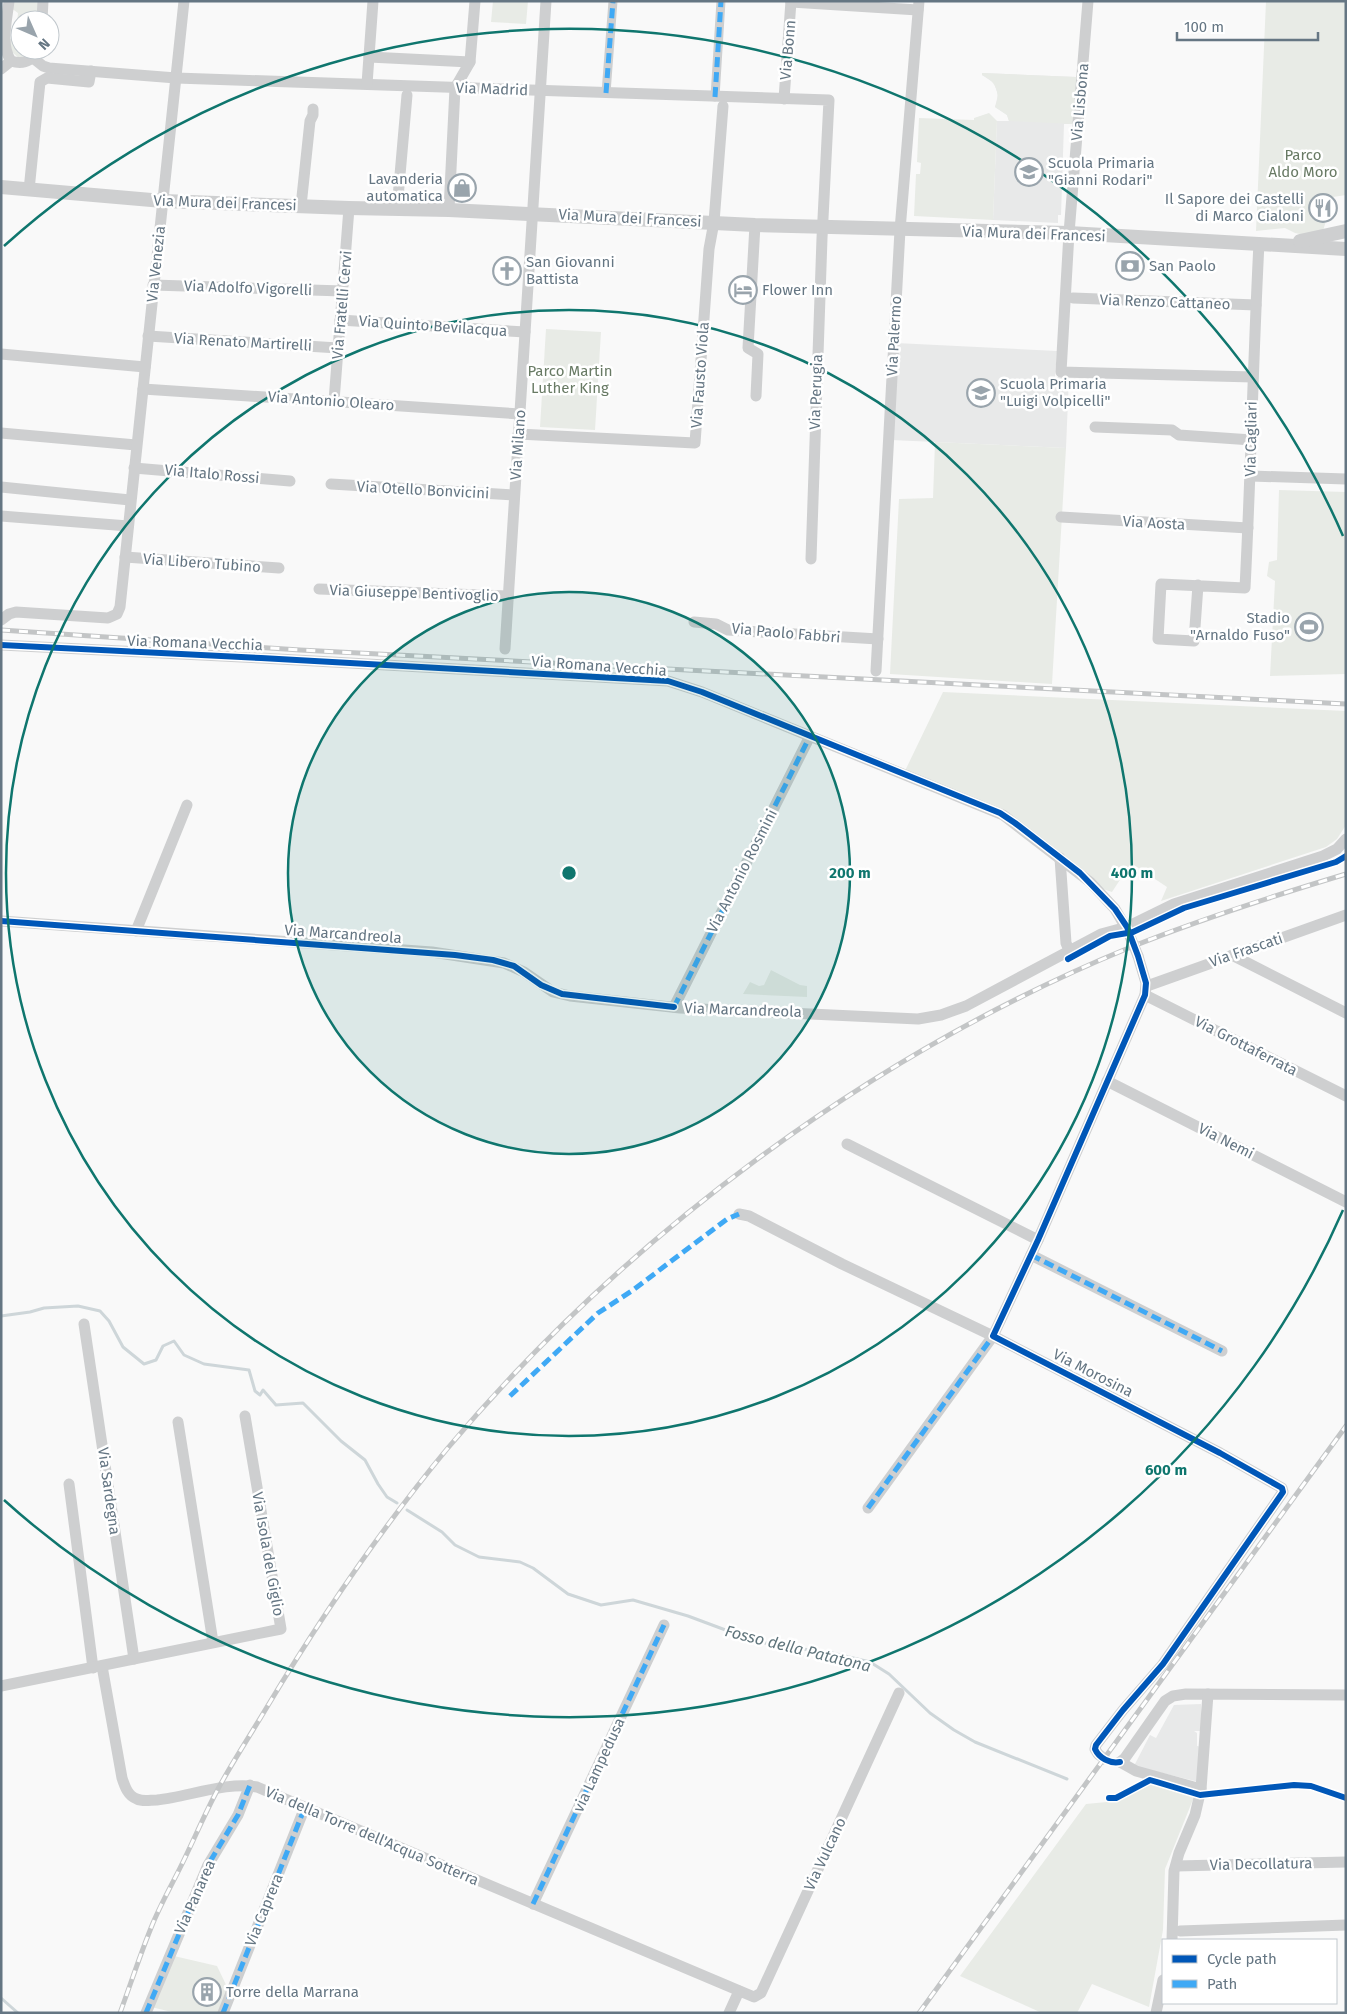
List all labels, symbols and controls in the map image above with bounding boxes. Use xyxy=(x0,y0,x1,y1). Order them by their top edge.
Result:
north arrow xyxy=(10,10,60,60)
scale bar xyxy=(1177,10,1318,42)
text: 100 m xyxy=(1184,18,1224,36)
street label: Via Bonn xyxy=(776,19,800,81)
text: N xyxy=(35,35,53,53)
street label: Via Lisbona xyxy=(1068,62,1092,142)
street label: Via Madrid xyxy=(455,79,529,99)
park label: Parco Aldo Moro xyxy=(1268,146,1338,181)
place label: Scuola Primaria "Gianni Rodari" xyxy=(1048,154,1155,189)
school or university icon: Scuola Primaria "Gianni Rodari" xyxy=(1014,157,1044,187)
place label: Lavanderia automatica xyxy=(366,170,443,205)
shop icon: Lavanderia automatica xyxy=(447,173,477,203)
place label: Il Sapore dei Castelli di Marco Cialoni xyxy=(1165,190,1304,225)
street label: Via Mura dei Francesi xyxy=(153,192,297,214)
restaurant icon: Il Sapore dei Castelli di Marco Cialoni xyxy=(1308,193,1338,223)
street label: Via Mura dei Francesi xyxy=(558,205,702,231)
street label: Via Mura dei Francesi xyxy=(962,223,1106,245)
street label: Via Venezia xyxy=(143,225,169,303)
street label: Via Fratelli Cervi xyxy=(328,250,356,360)
bank icon: San Paolo xyxy=(1115,251,1145,281)
place label: San Giovanni Battista xyxy=(526,253,615,288)
church icon: San Giovanni Battista xyxy=(492,256,522,286)
place label: San Paolo xyxy=(1149,257,1216,275)
hotel icon: Flower Inn xyxy=(728,275,758,305)
street label: Via Adolfo Vigorelli xyxy=(183,277,313,299)
place label: Flower Inn xyxy=(762,281,833,299)
street label: Via Renzo Cattaneo xyxy=(1099,291,1231,313)
street label: Via Palermo xyxy=(883,295,905,377)
street label: Via Quinto Bevilacqua xyxy=(358,312,508,340)
street label: Via Fausto Viola xyxy=(687,321,713,429)
street label: Via Renato Martirelli xyxy=(173,329,313,355)
street label: Via Perugia xyxy=(806,354,826,430)
park label: Parco Martin Luther King xyxy=(527,362,613,397)
place label: Scuola Primaria "Luigi Volpicelli" xyxy=(1000,375,1111,410)
school or university icon: Scuola Primaria "Luigi Volpicelli" xyxy=(966,378,996,408)
street label: Via Antonio Olearo xyxy=(267,388,395,414)
street label: Via Cagliari xyxy=(1241,401,1261,477)
street label: Via Milano xyxy=(507,409,529,481)
street label: Via Italo Rossi xyxy=(164,461,260,487)
street label: Via Otello Bonvicini xyxy=(356,478,490,502)
street label: Via Aosta xyxy=(1122,512,1186,534)
street label: Via Libero Tubino xyxy=(142,550,262,576)
street label: Via Giuseppe Bentivoglio xyxy=(329,581,499,605)
place label: Stadio "Arnaldo Fuso" xyxy=(1190,609,1290,644)
sports icon: Stadio "Arnaldo Fuso" xyxy=(1294,612,1324,642)
street label: Via Paolo Fabbri xyxy=(731,619,841,647)
street label: Via Romana Vecchia xyxy=(127,632,263,654)
street label: Via Romana Vecchia xyxy=(531,652,667,680)
street label: Via Antonio Rosmini xyxy=(703,806,781,936)
centre of rings xyxy=(560,864,578,882)
text: 200 m xyxy=(829,864,871,882)
text: 400 m xyxy=(1111,864,1153,882)
street label: Via Marcandreola xyxy=(284,921,402,947)
street label: Via Frascati xyxy=(1207,929,1285,971)
street label: Via Marcandreola xyxy=(684,999,802,1021)
street label: Via Grottaferrata xyxy=(1192,1012,1300,1080)
street label: Via Nemi xyxy=(1195,1119,1257,1163)
street label: Via Morosina xyxy=(1050,1345,1136,1401)
street label: Via Sardegna xyxy=(94,1446,124,1536)
text: 600 m xyxy=(1145,1461,1187,1479)
street label: Via Isola del Giglio xyxy=(248,1491,288,1617)
water label: Fosso della Patatona xyxy=(723,1621,873,1676)
street label: via Lampedusa xyxy=(569,1715,629,1815)
street label: Via della Torre dell'Acqua Sotterra xyxy=(262,1783,482,1889)
street label: Via Vulcano xyxy=(800,1815,850,1893)
street label: Via Decollatura xyxy=(1210,1854,1312,1874)
street label: Via Panarea xyxy=(171,1857,219,1937)
street label: Via Caprera xyxy=(241,1871,287,1949)
legend xyxy=(1162,1939,1337,2004)
text: Cycle path xyxy=(1207,1950,1277,1968)
text: Path xyxy=(1207,1975,1237,1993)
building icon: Torre della Marrana xyxy=(192,1977,222,2007)
place label: Torre della Marrana xyxy=(226,1983,359,2001)

